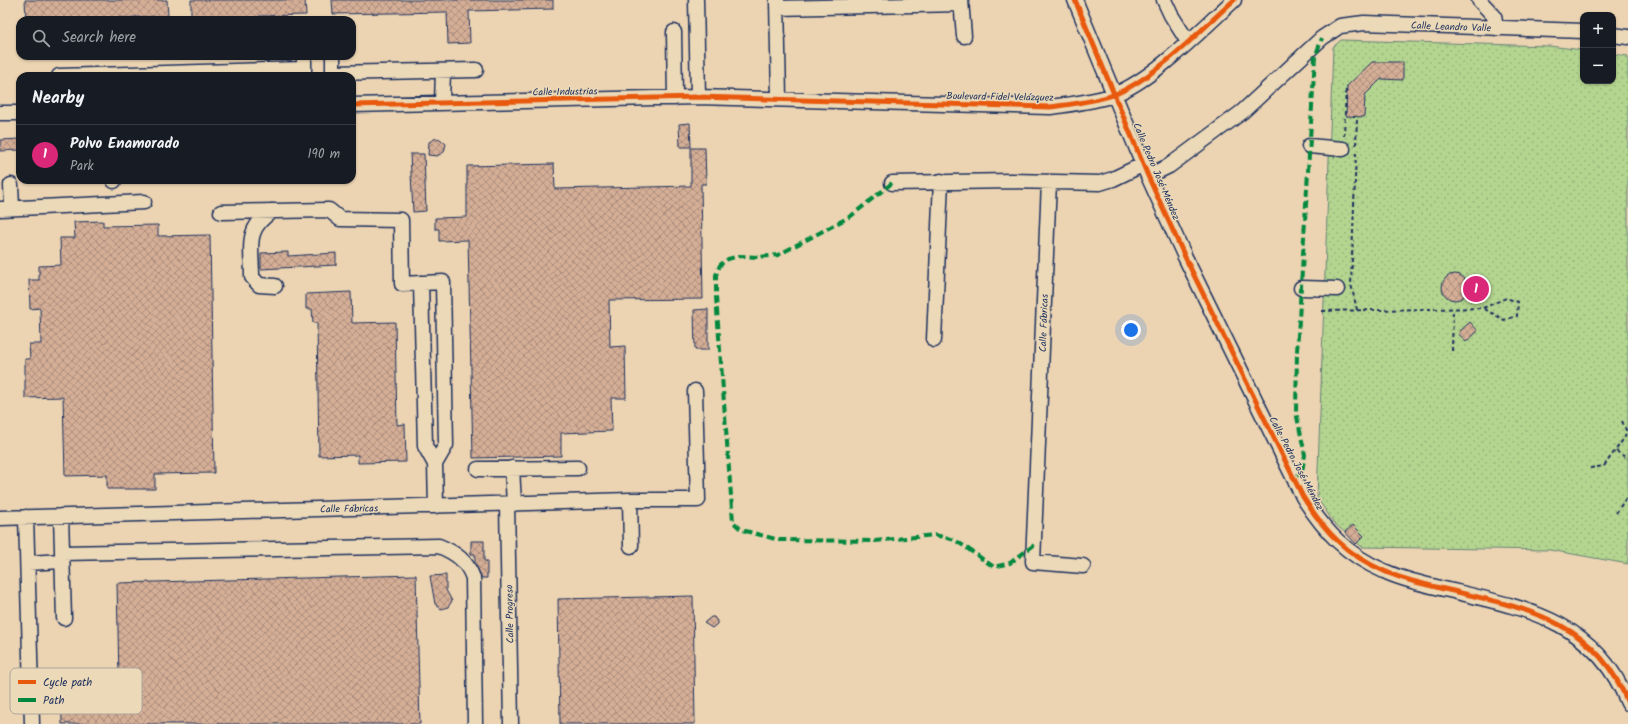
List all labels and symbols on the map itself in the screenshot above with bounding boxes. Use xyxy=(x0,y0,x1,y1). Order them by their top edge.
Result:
street label: Calle Leandro Valle xyxy=(1411,18,1492,36)
street label: Calle Industrias xyxy=(532,83,598,101)
street label: Boulevard Fidel Velázquez xyxy=(946,88,1054,106)
street label: Calle Pedro José Méndez xyxy=(1128,120,1184,223)
pin: 1 xyxy=(1463,274,1489,304)
street label: Calle Fábricas xyxy=(1035,293,1053,352)
your location xyxy=(1121,320,1141,340)
street label: Calle Pedro José Méndez xyxy=(1265,414,1328,514)
street label: Calle Fábricas xyxy=(320,500,379,518)
street label: Calle Progreso xyxy=(501,584,519,643)
legend xyxy=(10,668,142,714)
text: Cycle path xyxy=(43,674,92,692)
text: Path xyxy=(43,692,64,710)

